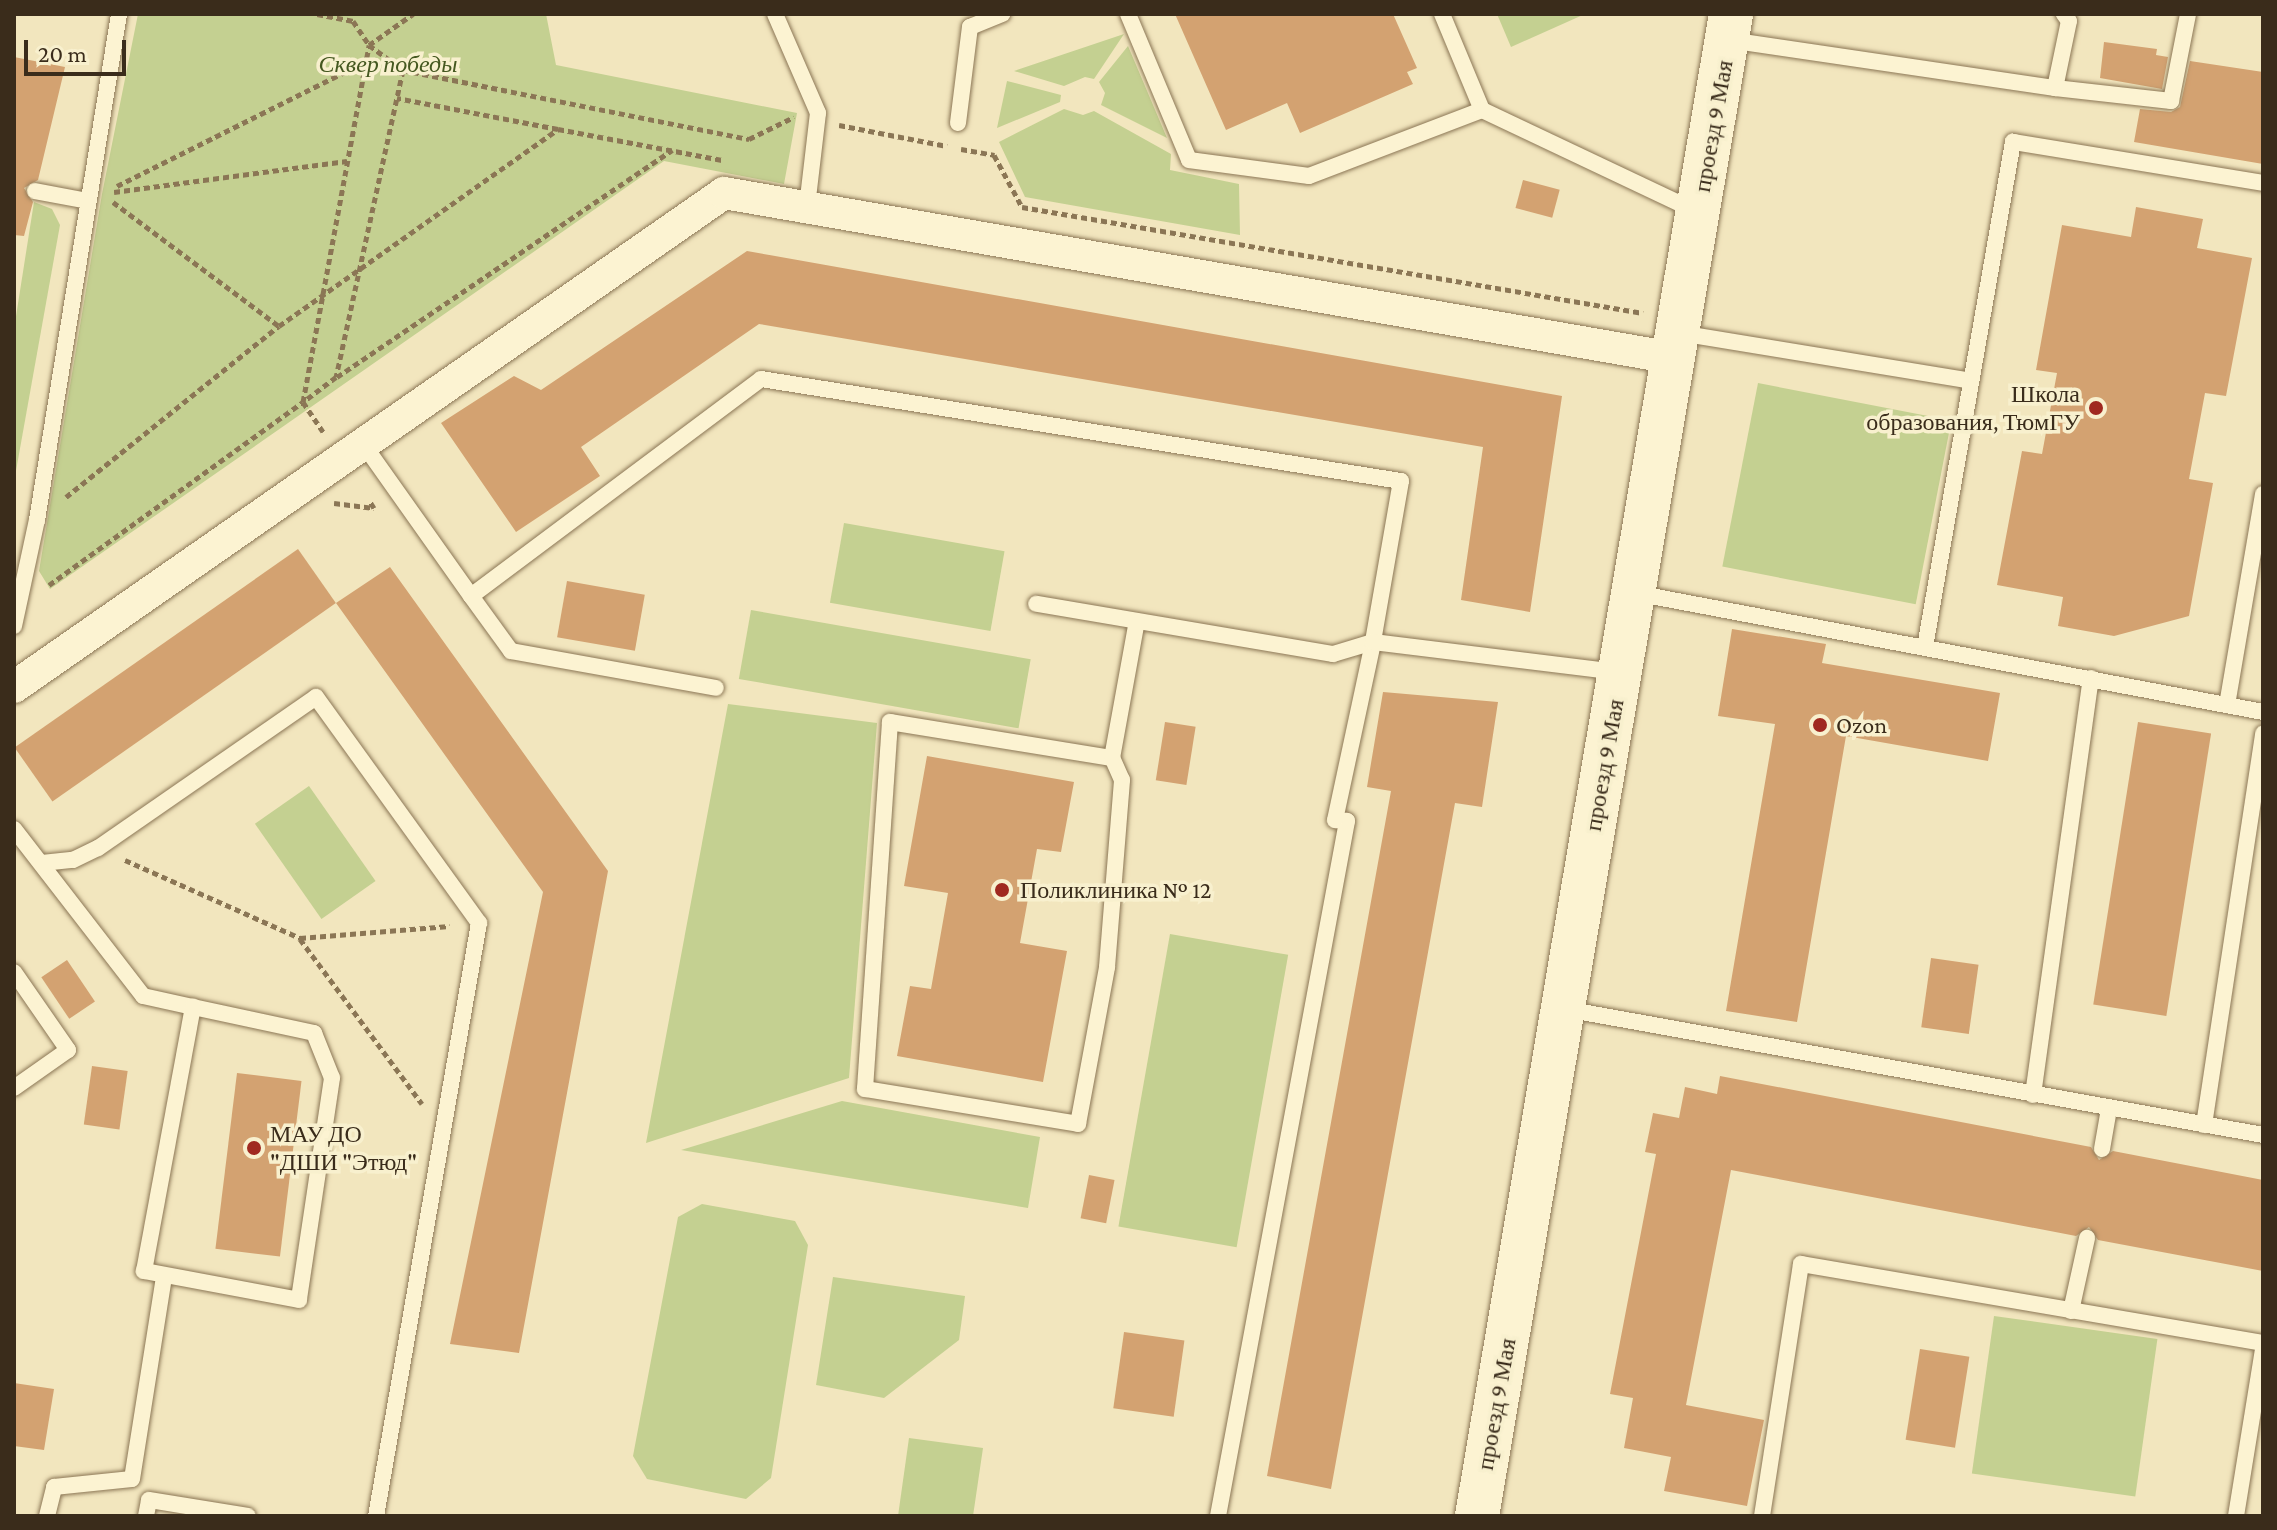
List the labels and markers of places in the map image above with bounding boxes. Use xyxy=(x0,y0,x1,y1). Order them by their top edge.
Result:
place label: Школа образования, ТюмГУ xyxy=(1866,380,2080,436)
marker: Школа образования, ТюмГУ xyxy=(2087,399,2105,417)
place label: Ozon xyxy=(1836,711,1887,739)
marker: Ozon xyxy=(1811,716,1829,734)
place label: Поликлиника № 12 xyxy=(1020,876,1212,904)
marker: Поликлиника № 12 xyxy=(991,879,1013,901)
place label: МАУ ДО "ДШИ "Этюд" xyxy=(270,1120,417,1176)
marker: МАУ ДО "ДШИ "Этюд" xyxy=(245,1139,263,1157)

